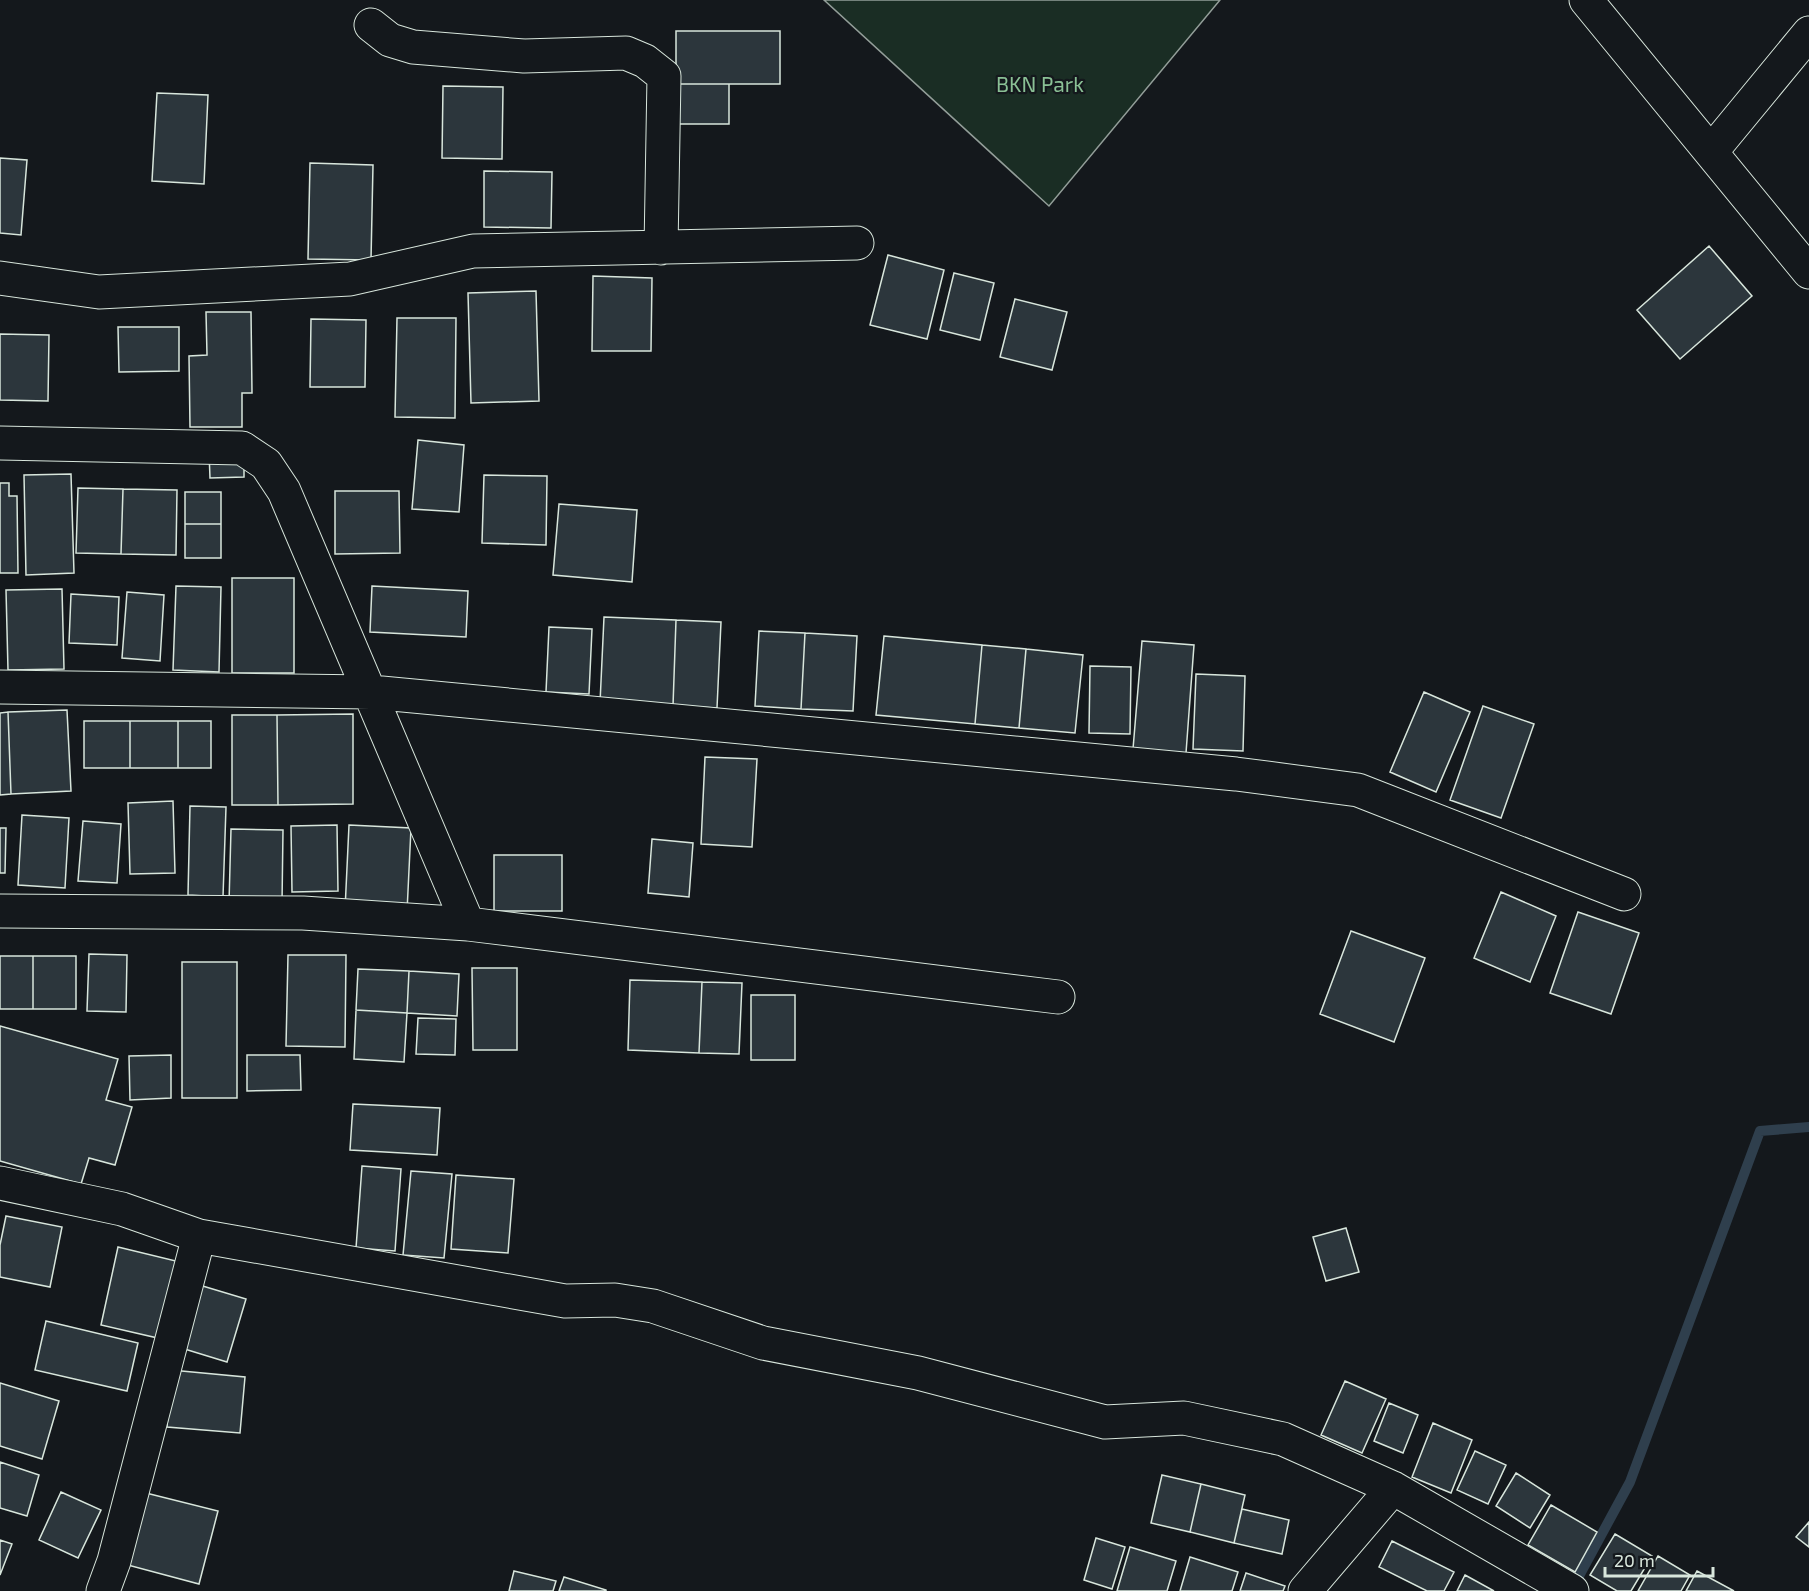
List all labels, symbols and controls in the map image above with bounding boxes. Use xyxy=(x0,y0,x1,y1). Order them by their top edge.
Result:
park label: BKN Park xyxy=(996,71,1084,96)
scale bar xyxy=(1605,1540,1713,1578)
text: 20 m xyxy=(1614,1549,1655,1571)

